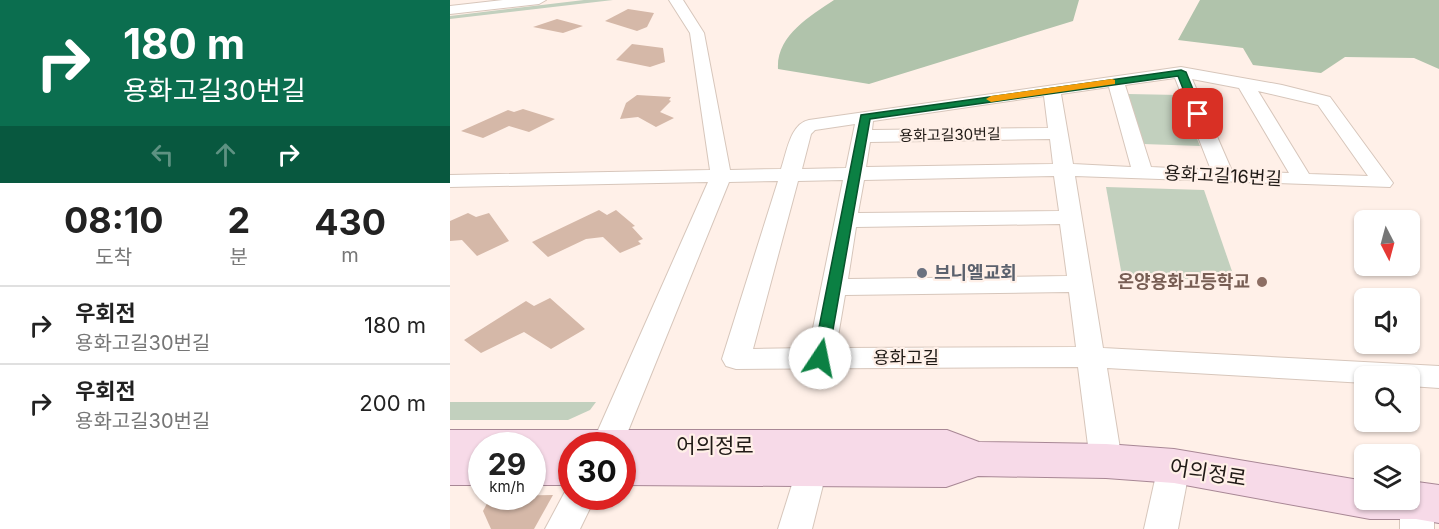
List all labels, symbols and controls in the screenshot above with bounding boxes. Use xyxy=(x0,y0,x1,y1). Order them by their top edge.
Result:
text: 180 m xyxy=(123,18,245,69)
icon: right xyxy=(24,24,102,102)
text: 용화고길30번길 xyxy=(123,74,306,107)
pin xyxy=(1172,88,1223,139)
icon: arrive xyxy=(1181,97,1214,130)
street label: 용화고길30번길 xyxy=(899,124,1001,145)
icon: left xyxy=(146,138,179,171)
icon: ahead xyxy=(209,138,242,171)
icon: right xyxy=(272,138,305,171)
street label: 용화고길16번길 xyxy=(1164,162,1282,189)
text: 08:10 xyxy=(64,198,164,242)
text: 2 xyxy=(227,198,250,242)
text: 430 xyxy=(314,200,386,244)
north arrow xyxy=(1354,210,1420,276)
map controls xyxy=(1354,210,1420,510)
text: m xyxy=(341,243,359,267)
text: 도착 xyxy=(95,245,132,269)
text: 분 xyxy=(230,245,248,269)
place label: 브니엘교회 xyxy=(934,262,1017,283)
marker: 브니엘교회 xyxy=(915,266,929,280)
place label: 온양용화고등학교 xyxy=(1118,271,1250,292)
marker: 온양용화고등학교 xyxy=(1255,275,1269,289)
button: sound xyxy=(1354,288,1420,354)
text: 우회전 xyxy=(75,300,136,326)
icon: right xyxy=(24,309,57,342)
text: 180 m xyxy=(364,312,426,338)
position arrow xyxy=(788,326,852,390)
text: 용화고길30번길 xyxy=(75,331,210,355)
street label: 용화고길 xyxy=(873,347,939,368)
button: search xyxy=(1354,366,1420,432)
text: 우회전 xyxy=(75,378,136,404)
icon: right xyxy=(24,387,57,420)
text: 200 m xyxy=(359,390,426,416)
text: 용화고길30번길 xyxy=(75,409,210,433)
speed limit sign: 30 xyxy=(558,432,636,510)
street label: 어의정로 xyxy=(676,433,754,458)
button: layers xyxy=(1354,444,1420,510)
text: 29 xyxy=(488,446,526,482)
street label: 어의정로 xyxy=(1168,454,1248,491)
text: km/h xyxy=(489,477,525,496)

